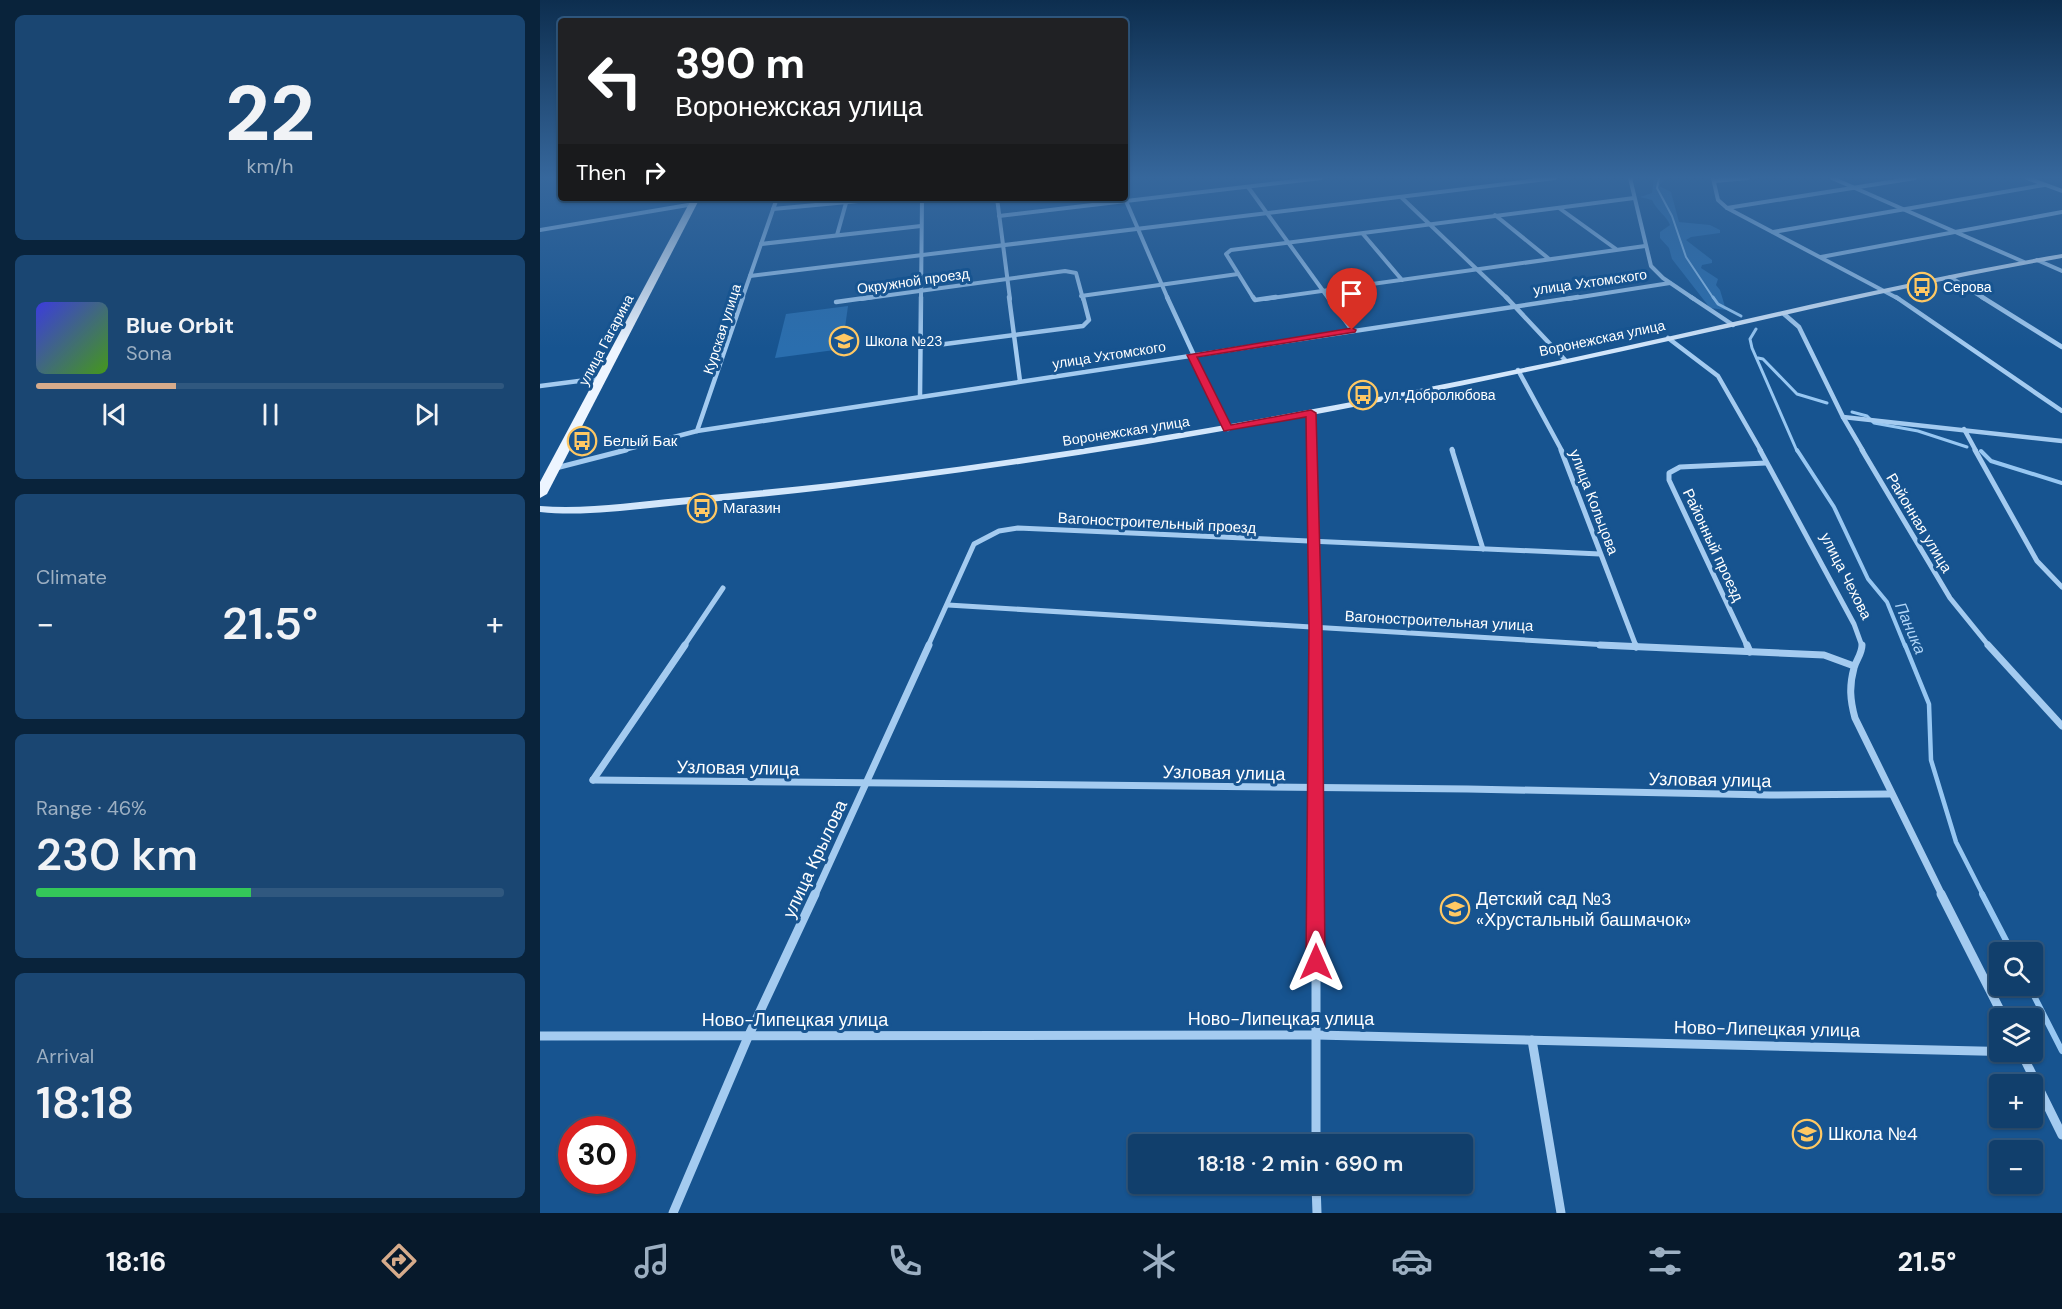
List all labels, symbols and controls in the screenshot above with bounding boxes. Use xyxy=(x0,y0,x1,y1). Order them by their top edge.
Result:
text: 390 m xyxy=(675,36,805,91)
icon: left xyxy=(576,42,654,120)
text: 22 xyxy=(225,63,315,164)
text: Воронежская улица xyxy=(675,89,923,124)
text: km/h xyxy=(246,153,294,179)
icon: right xyxy=(638,156,671,189)
text: Then xyxy=(576,158,626,187)
street label: Окружной проезд xyxy=(856,264,970,298)
street label: улица Ухтомского xyxy=(1532,265,1648,299)
pin xyxy=(1326,268,1377,330)
bus stop icon: Серова xyxy=(1906,271,1938,303)
icon: arrive xyxy=(1335,277,1368,310)
place label: Серова xyxy=(1943,278,1992,296)
street label: Курская улица xyxy=(699,281,745,376)
street label: улица Гагарина xyxy=(574,291,638,389)
text: Blue Orbit xyxy=(126,311,234,340)
street label: Воронежская улица xyxy=(1537,316,1667,360)
school or university icon: Школа №23 xyxy=(828,325,860,357)
place label: Школа №23 xyxy=(865,332,943,350)
street label: улица Ухтомского xyxy=(1051,337,1167,373)
text: Sona xyxy=(126,340,172,366)
bus stop icon: ул. Добролюбова xyxy=(1347,379,1379,411)
place label: ул. Добролюбова xyxy=(1384,386,1496,404)
icon: previous xyxy=(98,398,131,431)
icon: pause xyxy=(254,398,287,431)
icon: next xyxy=(410,398,443,431)
street label: Воронежская улица xyxy=(1061,412,1191,450)
bus stop icon: Белый Бак xyxy=(566,425,598,457)
place label: Белый Бак xyxy=(603,431,678,451)
street label: улица Кольцова xyxy=(1565,446,1624,558)
street label: Районная улица xyxy=(1881,469,1957,577)
street label: Районный проезд xyxy=(1678,485,1748,605)
bus stop icon: Магазин xyxy=(686,492,718,524)
place label: Магазин xyxy=(723,498,781,518)
street label: Вагоностроительный проезд xyxy=(1057,508,1257,538)
street label: улица Чехова xyxy=(1816,529,1877,623)
text: Climate xyxy=(36,564,107,590)
text: 21.5° xyxy=(222,594,318,653)
water label: Паника xyxy=(1890,599,1931,658)
text: − xyxy=(36,602,54,645)
text: + xyxy=(486,602,504,645)
street label: Вагоностроительная улица xyxy=(1344,606,1535,636)
street label: Узловая улица xyxy=(677,755,800,781)
street label: Узловая улица xyxy=(1163,760,1286,786)
street label: Узловая улица xyxy=(1649,767,1772,793)
text: Range · 46% xyxy=(36,795,147,821)
street label: улица Крылова xyxy=(777,795,853,922)
text: 230 km xyxy=(36,825,198,884)
place label: Детский сад №3 «Хрустальный башмачок» xyxy=(1476,887,1691,932)
school or university icon: Детский сад №3 «Хрустальный башмачок» xyxy=(1439,893,1471,925)
position arrow xyxy=(1284,930,1348,994)
map controls xyxy=(1989,942,2043,1194)
button: search xyxy=(1989,942,2043,996)
street label: Ново-Липецкая улица xyxy=(1188,1007,1375,1031)
street label: Ново-Липецкая улица xyxy=(702,1008,889,1032)
button: layers xyxy=(1989,1008,2043,1062)
street label: Ново-Липецкая улица xyxy=(1674,1015,1861,1043)
text: Arrival xyxy=(36,1043,94,1069)
text: 18:18 xyxy=(36,1073,134,1132)
button: + xyxy=(1989,1074,2043,1128)
speed limit sign: 30 xyxy=(558,1116,636,1194)
school or university icon: Школа №4 xyxy=(1791,1118,1823,1150)
place label: Школа №4 xyxy=(1828,1122,1918,1146)
button: − xyxy=(1989,1140,2043,1194)
text: 18:18 · 2 min · 690 m xyxy=(1198,1149,1403,1178)
icon: directions xyxy=(378,1240,420,1282)
icon: music xyxy=(631,1240,673,1282)
icon: phone xyxy=(884,1240,926,1282)
icon: climate xyxy=(1138,1240,1180,1282)
icon: car xyxy=(1391,1240,1433,1282)
icon: filters xyxy=(1644,1240,1686,1282)
text: 18:16 xyxy=(106,1244,166,1279)
text: 21.5° xyxy=(1897,1244,1956,1279)

